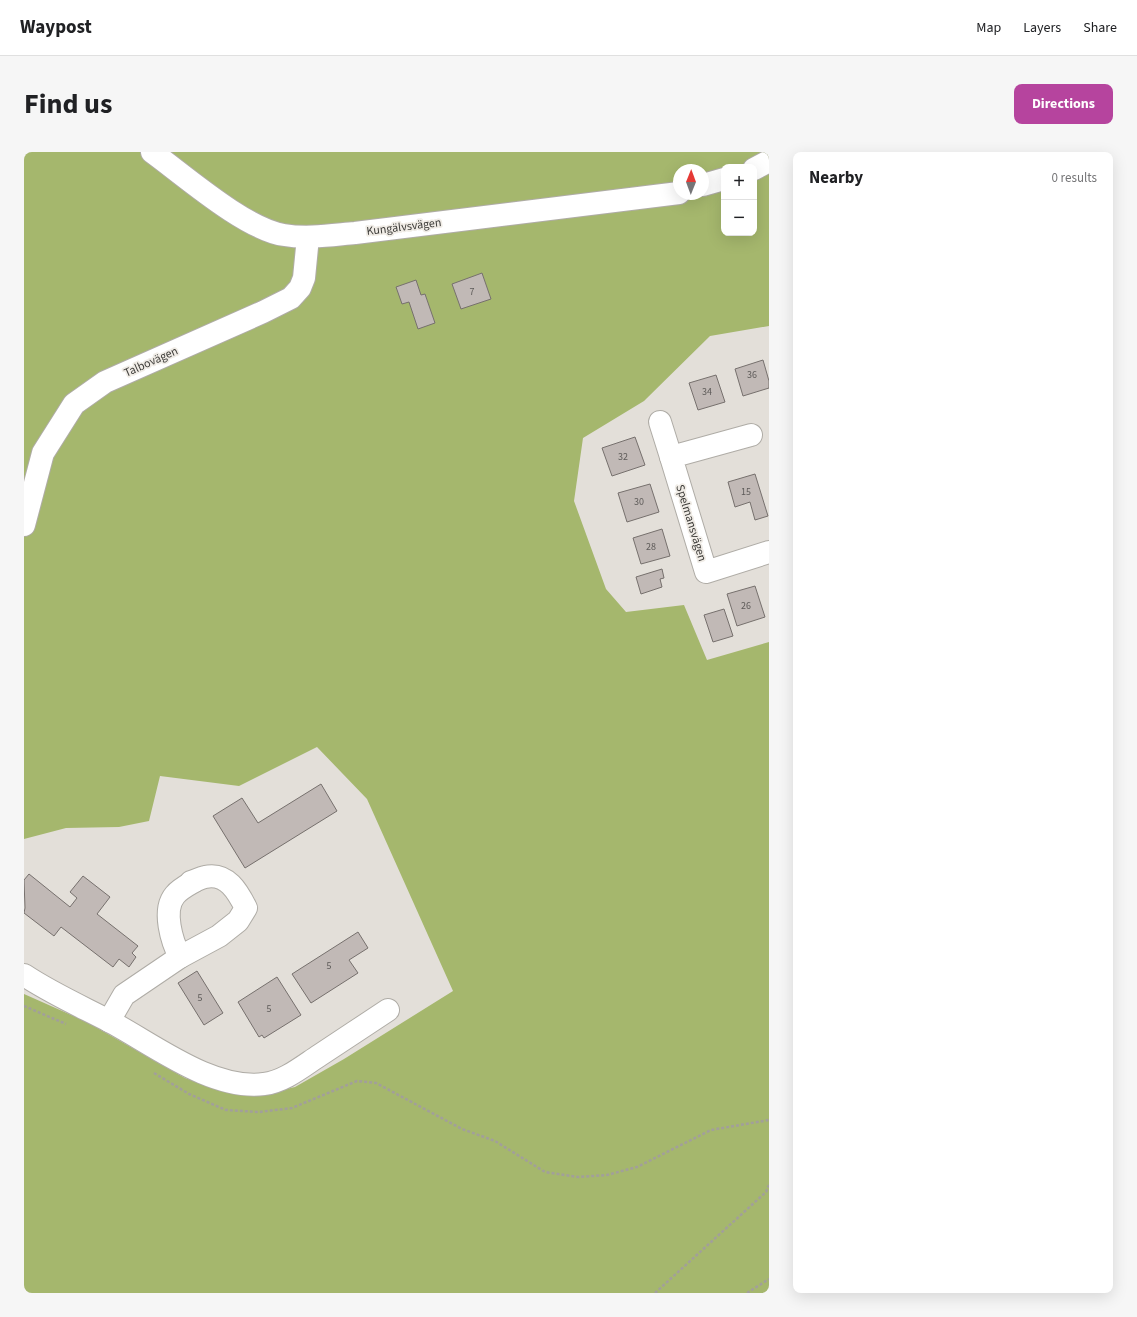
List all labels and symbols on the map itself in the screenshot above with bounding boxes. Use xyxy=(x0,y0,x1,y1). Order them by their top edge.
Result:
north arrow xyxy=(673,164,709,200)
street label: Kungälvsvägen xyxy=(366,214,442,240)
house number: 7 xyxy=(470,285,475,299)
street label: Talbovägen xyxy=(121,343,181,381)
house number: 36 xyxy=(747,368,757,382)
house number: 34 xyxy=(702,385,712,399)
house number: 32 xyxy=(618,450,628,464)
street label: Spelmansvägen xyxy=(671,483,711,563)
house number: 15 xyxy=(741,485,751,499)
house number: 30 xyxy=(634,495,644,509)
house number: 28 xyxy=(646,540,656,554)
house number: 26 xyxy=(741,599,751,613)
house number: 5 xyxy=(327,959,332,973)
house number: 5 xyxy=(198,991,203,1005)
house number: 5 xyxy=(267,1002,272,1016)

